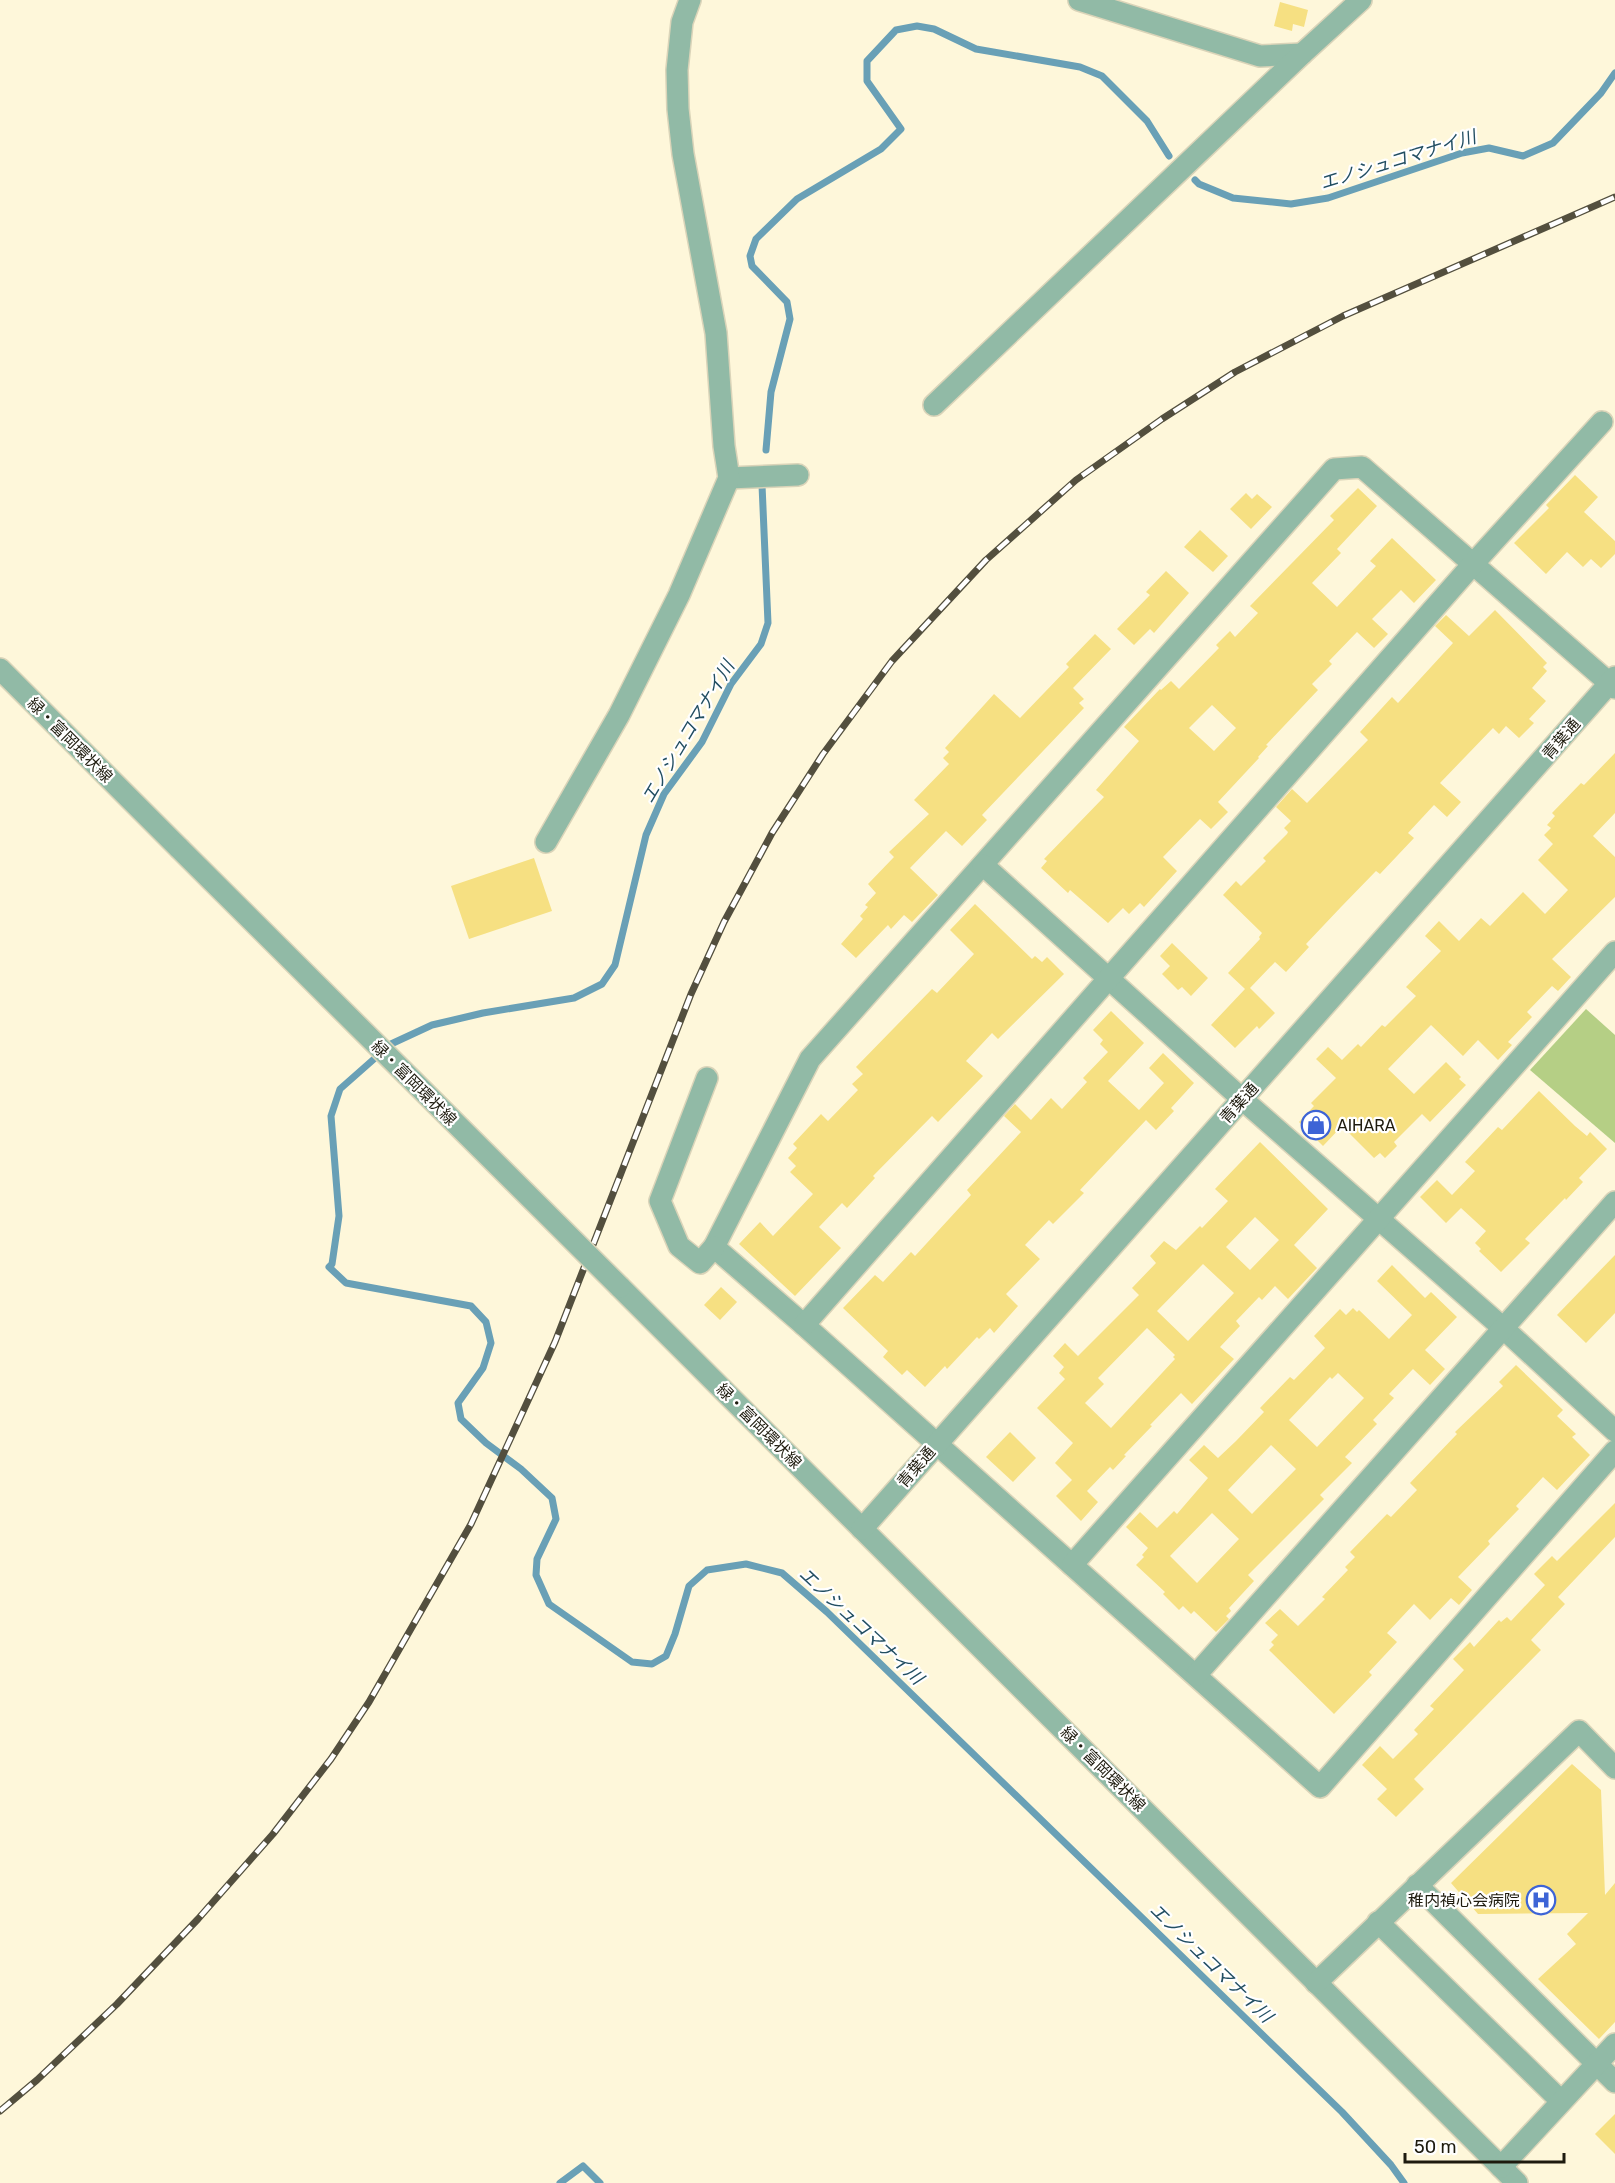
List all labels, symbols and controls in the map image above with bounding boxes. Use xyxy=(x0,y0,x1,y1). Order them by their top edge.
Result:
water label: エノシュコマナイ川 xyxy=(1317,125,1481,194)
water label: エノシュコマナイ川 xyxy=(637,655,740,807)
street label: 緑・富岡環状線 xyxy=(24,694,116,786)
street label: 青葉通 xyxy=(1538,715,1584,763)
street label: 緑・富岡環状線 xyxy=(368,1037,460,1129)
street label: 青葉通 xyxy=(1216,1079,1262,1127)
shop icon: AIHARA xyxy=(1300,1109,1332,1141)
place label: AIHARA xyxy=(1337,1116,1396,1135)
street label: 緑・富岡環状線 xyxy=(713,1380,805,1472)
street label: 青葉通 xyxy=(893,1443,939,1491)
water label: エノシュコマナイ川 xyxy=(794,1563,929,1691)
street label: 緑・富岡環状線 xyxy=(1057,1723,1149,1815)
hospital icon: 稚内禎心会病院 xyxy=(1525,1884,1557,1916)
place label: 稚内禎心会病院 xyxy=(1408,1891,1520,1910)
water label: エノシュコマナイ川 xyxy=(1145,1899,1278,2029)
scale bar xyxy=(1405,2126,1564,2164)
text: 50 m xyxy=(1414,2136,1457,2158)

